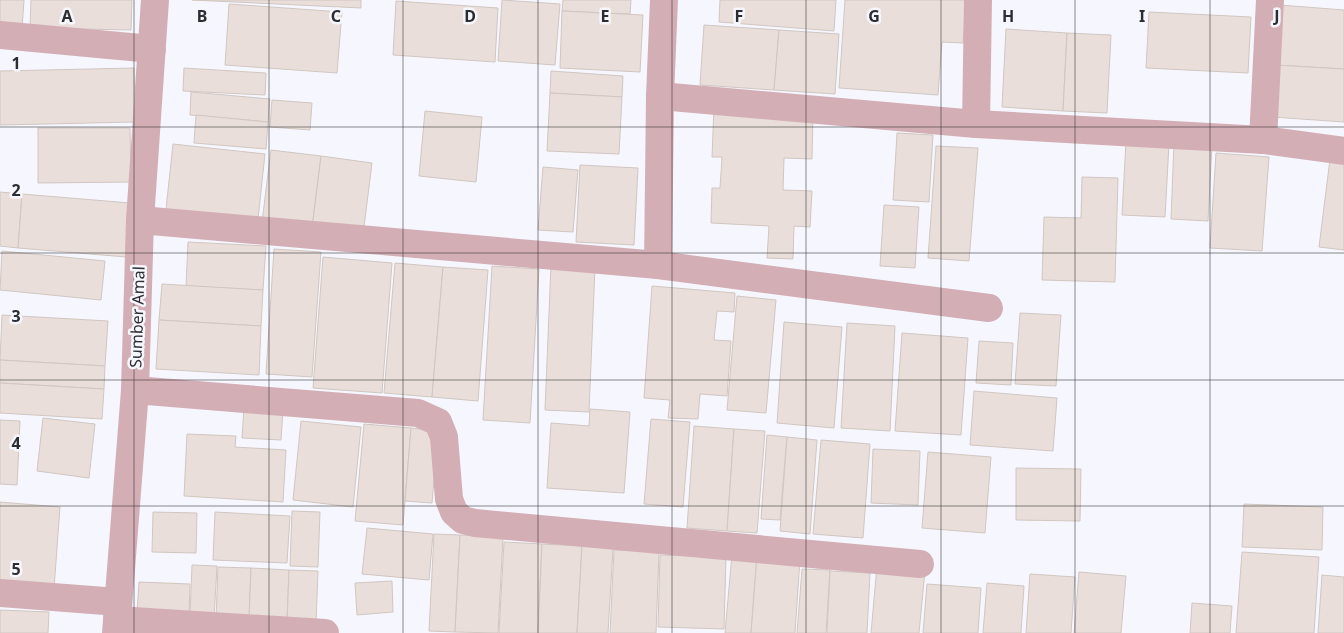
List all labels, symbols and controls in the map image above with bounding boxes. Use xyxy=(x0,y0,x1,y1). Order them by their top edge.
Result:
text: A xyxy=(61,5,73,27)
text: B xyxy=(197,5,207,27)
text: C xyxy=(331,5,341,27)
text: D xyxy=(464,5,476,27)
text: E xyxy=(601,5,610,27)
text: F xyxy=(735,5,743,27)
text: G xyxy=(868,5,880,27)
text: H xyxy=(1002,5,1014,27)
text: I xyxy=(1139,5,1145,27)
text: J xyxy=(1272,5,1280,27)
text: 1 xyxy=(11,52,21,74)
text: 2 xyxy=(11,179,21,201)
street label: Sumber Amal xyxy=(124,266,150,368)
text: 3 xyxy=(11,305,21,327)
text: 4 xyxy=(11,432,21,454)
text: 5 xyxy=(11,558,21,580)

